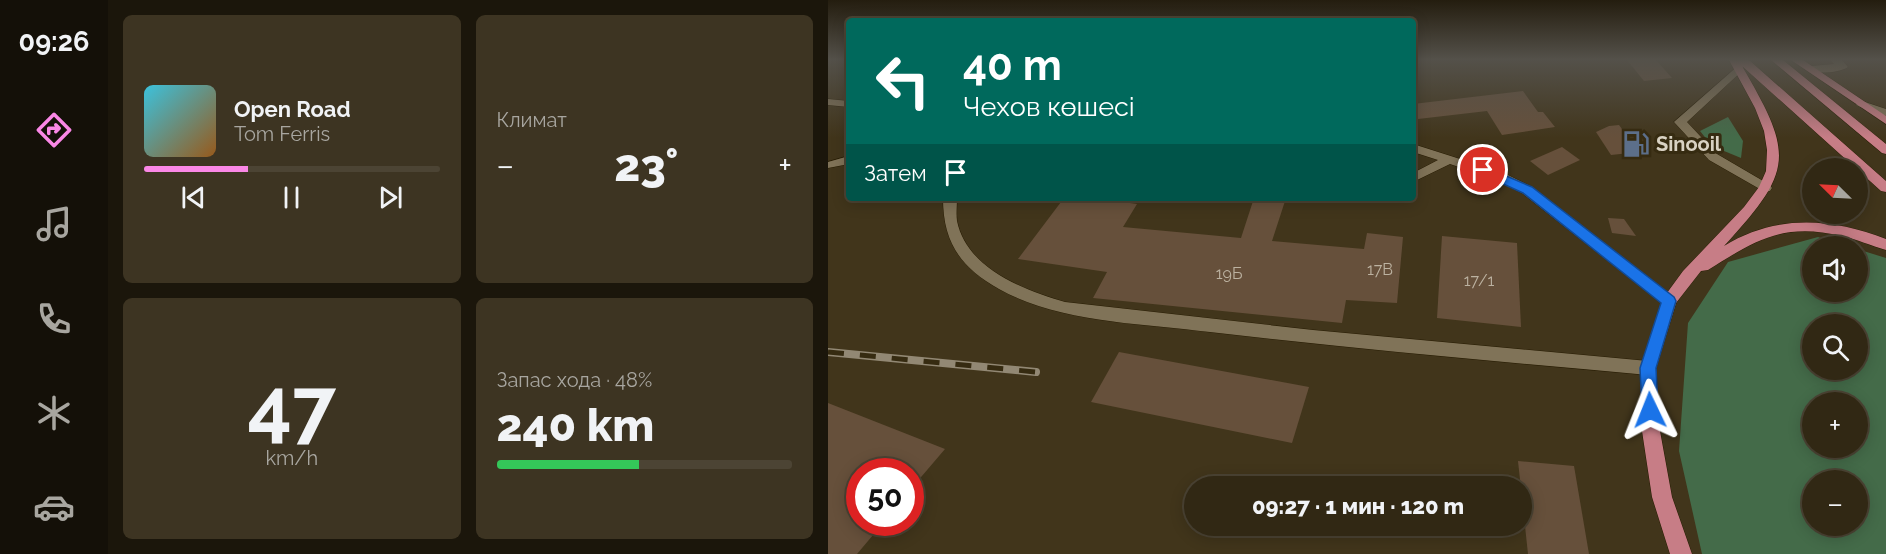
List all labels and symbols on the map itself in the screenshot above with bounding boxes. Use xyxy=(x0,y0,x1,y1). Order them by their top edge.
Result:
fuel station icon: Sinooil xyxy=(1621,129,1651,159)
place label: Sinooil xyxy=(1656,132,1722,156)
pin xyxy=(1457,144,1508,195)
north arrow xyxy=(1802,158,1868,224)
house number: 17В xyxy=(1367,260,1393,279)
house number: 19Б xyxy=(1216,264,1242,283)
house number: 17/1 xyxy=(1464,271,1494,290)
position arrow xyxy=(1618,378,1682,442)
speed limit sign: 50 xyxy=(846,458,924,536)

